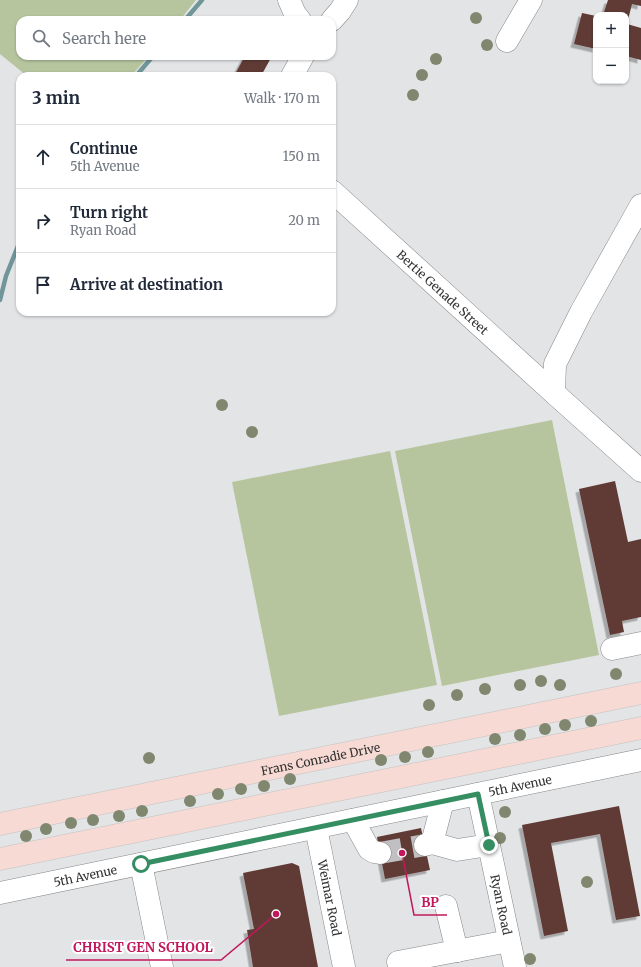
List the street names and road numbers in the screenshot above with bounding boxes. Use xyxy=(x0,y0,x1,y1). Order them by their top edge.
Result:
street label: Bertie Genade Street xyxy=(394,247,492,338)
street label: Frans Conradie Drive xyxy=(259,739,381,778)
street label: 5th Avenue xyxy=(487,771,553,799)
street label: Weimar Road xyxy=(315,857,345,937)
street label: 5th Avenue xyxy=(52,861,118,889)
street label: Ryan Road xyxy=(488,873,515,936)

